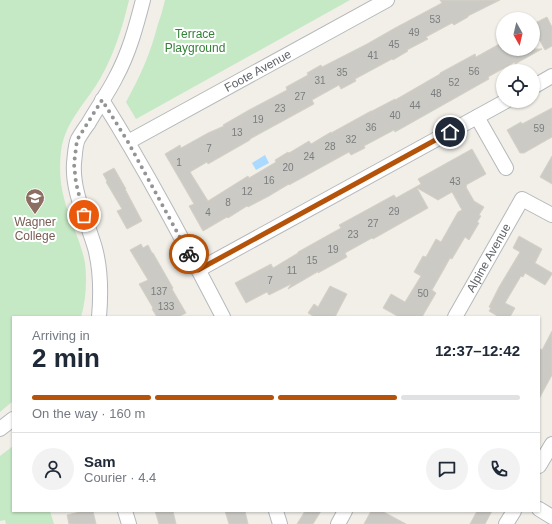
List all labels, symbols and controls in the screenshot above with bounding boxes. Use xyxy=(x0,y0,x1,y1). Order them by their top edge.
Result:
north arrow xyxy=(496,12,540,56)
map controls xyxy=(496,12,540,108)
house number: 53 xyxy=(429,14,441,25)
park label: Terrace Playground xyxy=(165,27,225,55)
house number: 49 xyxy=(408,27,420,38)
house number: 45 xyxy=(388,39,400,50)
street label: Foote Avenue xyxy=(222,47,294,95)
house number: 41 xyxy=(367,50,379,61)
button: locate xyxy=(496,64,540,108)
house number: 56 xyxy=(468,66,480,77)
house number: 35 xyxy=(336,67,348,78)
house number: 31 xyxy=(314,75,326,86)
house number: 52 xyxy=(448,77,460,88)
house number: 48 xyxy=(430,88,442,99)
house number: 27 xyxy=(294,91,306,102)
house number: 44 xyxy=(409,100,421,111)
house number: 23 xyxy=(274,103,286,114)
house number: 40 xyxy=(389,110,401,121)
house number: 19 xyxy=(252,114,264,125)
pin xyxy=(433,115,467,149)
icon: home xyxy=(439,121,461,143)
house number: 36 xyxy=(365,122,377,133)
house number: 59 xyxy=(533,123,545,134)
house number: 13 xyxy=(231,127,243,138)
house number: 32 xyxy=(345,134,357,145)
house number: 28 xyxy=(324,141,336,152)
house number: 7 xyxy=(206,143,212,154)
house number: 24 xyxy=(303,151,315,162)
house number: 1 xyxy=(176,157,182,168)
house number: 20 xyxy=(282,162,294,173)
house number: 16 xyxy=(263,175,275,186)
house number: 43 xyxy=(449,176,461,187)
house number: 12 xyxy=(241,186,253,197)
school or university icon: Wagner College xyxy=(24,187,46,215)
house number: 8 xyxy=(225,197,231,208)
pin xyxy=(67,198,101,232)
icon: bag xyxy=(73,204,95,226)
house number: 29 xyxy=(388,206,400,217)
house number: 4 xyxy=(205,207,211,218)
place label: Wagner College xyxy=(14,215,56,243)
house number: 27 xyxy=(367,218,379,229)
street label: Alpine Avenue xyxy=(464,221,514,295)
house number: 23 xyxy=(347,229,359,240)
courier xyxy=(169,234,209,274)
icon: bike xyxy=(178,243,200,265)
house number: 19 xyxy=(327,244,339,255)
house number: 15 xyxy=(306,255,318,266)
house number: 11 xyxy=(287,265,298,276)
house number: 7 xyxy=(267,275,273,286)
house number: 137 xyxy=(151,286,168,297)
house number: 50 xyxy=(417,288,429,299)
house number: 133 xyxy=(158,301,175,312)
text: Arriving in xyxy=(32,328,90,343)
text: 12:37–12:42 xyxy=(435,342,520,359)
text: 2 min xyxy=(32,343,100,373)
text: On the way · 160 m xyxy=(32,406,145,421)
button: person xyxy=(32,448,74,490)
button: chat xyxy=(426,448,468,490)
button: phone xyxy=(478,448,520,490)
text: Sam xyxy=(84,453,116,470)
text: Courier · 4.4 xyxy=(84,470,156,485)

